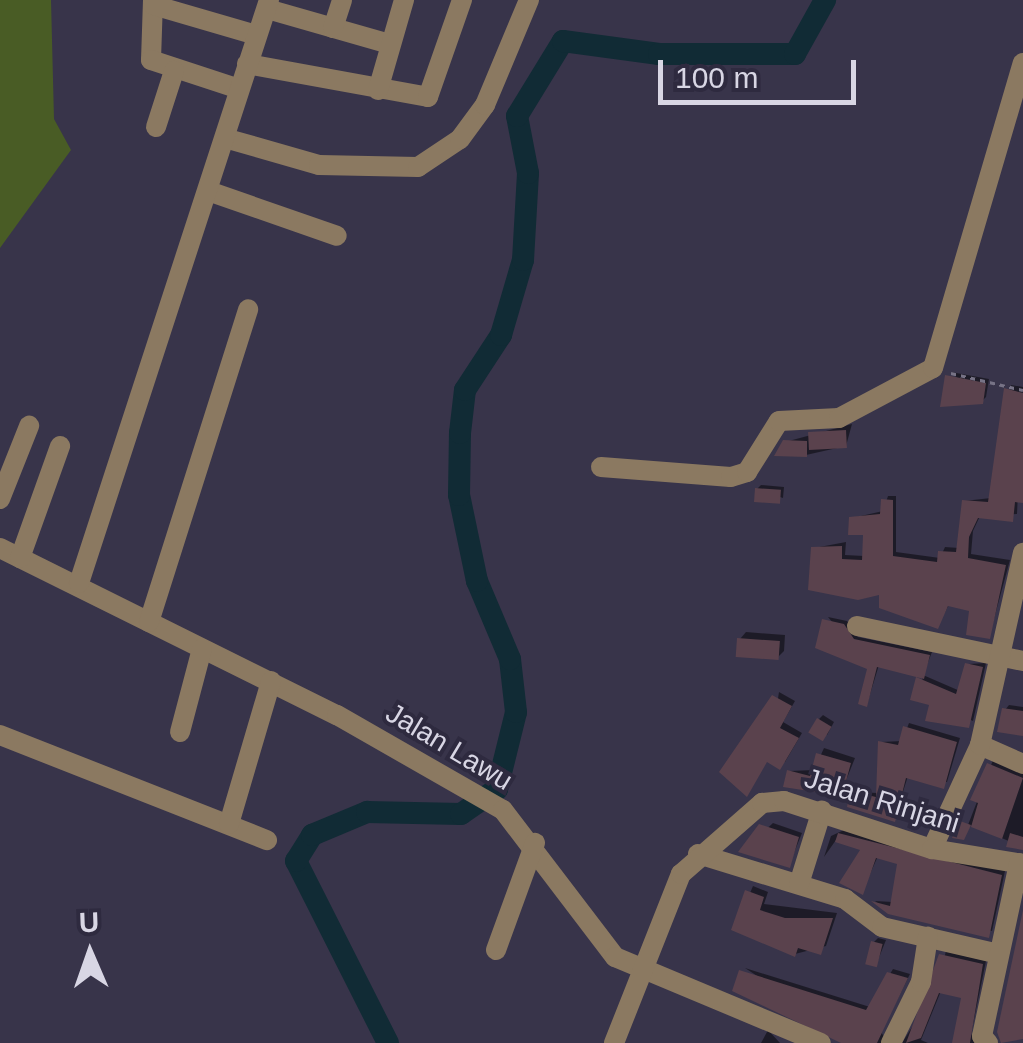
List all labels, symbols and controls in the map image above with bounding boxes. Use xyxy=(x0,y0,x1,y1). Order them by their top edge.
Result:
scale bar xyxy=(663,40,860,102)
text: 100 m xyxy=(675,61,758,94)
street label: Jalan Lawu xyxy=(380,696,518,798)
street label: Jalan Rinjani xyxy=(800,761,964,841)
north arrow xyxy=(40,903,140,1003)
text: U xyxy=(78,907,100,938)

